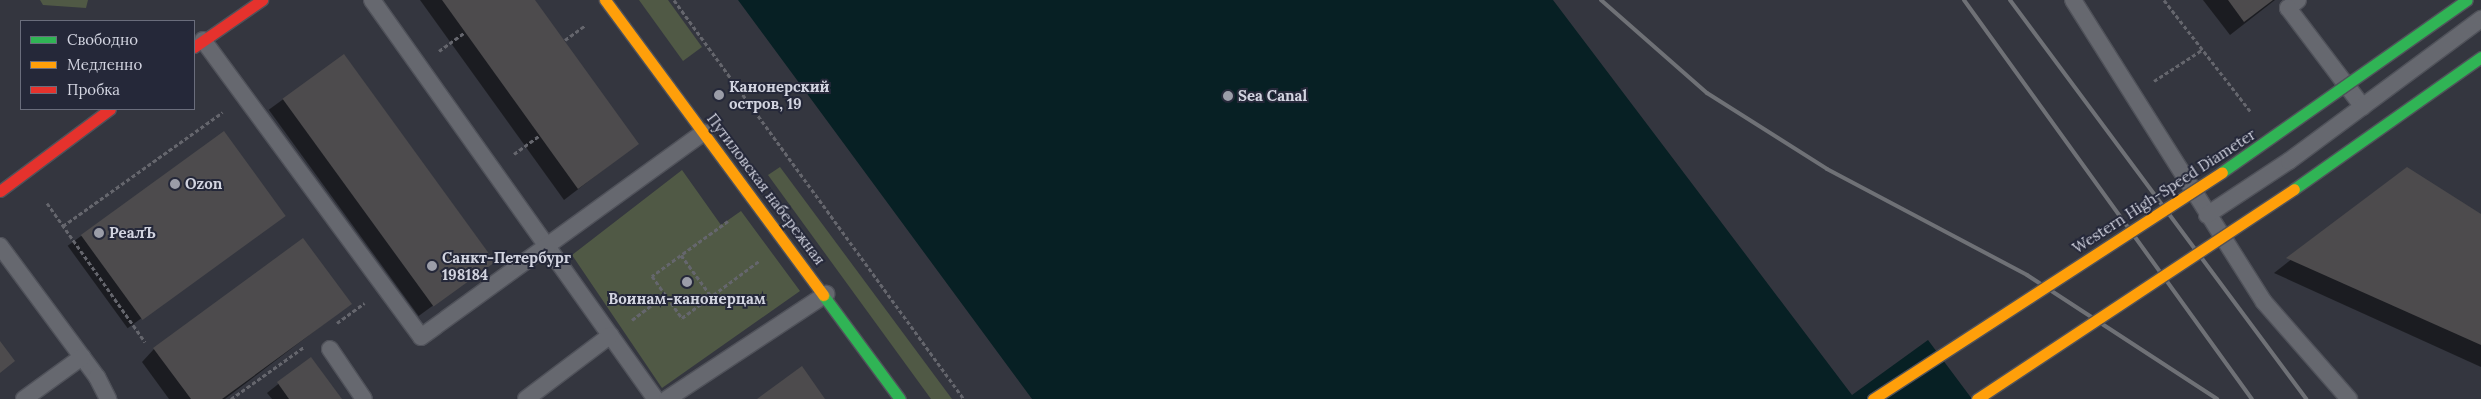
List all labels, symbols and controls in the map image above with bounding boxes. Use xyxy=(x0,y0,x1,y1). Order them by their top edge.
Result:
legend xyxy=(20,20,195,110)
text: Свободно xyxy=(67,30,138,49)
text: Медленно xyxy=(67,55,142,74)
place label: Канонерский остров, 19 xyxy=(729,77,829,112)
text: Пробка xyxy=(67,80,120,99)
place label: Sea Canal xyxy=(1238,87,1307,105)
marker: Канонерский остров, 19 xyxy=(713,89,725,101)
marker: Sea Canal xyxy=(1222,90,1234,102)
street label: Путиловская набережная xyxy=(703,110,829,268)
street label: Western High-Speed Diameter xyxy=(2069,125,2259,257)
place label: Ozon xyxy=(185,175,222,193)
marker: Ozon xyxy=(169,178,181,190)
place label: РеалЪ xyxy=(109,224,156,242)
marker: РеалЪ xyxy=(93,227,105,239)
place label: Санкт-Петербург 198184 xyxy=(442,248,571,283)
marker: Санкт-Петербург 198184 xyxy=(426,260,438,272)
marker: Воинам-канонерцам xyxy=(681,276,693,288)
place label: Воинам-канонерцам xyxy=(608,290,766,308)

